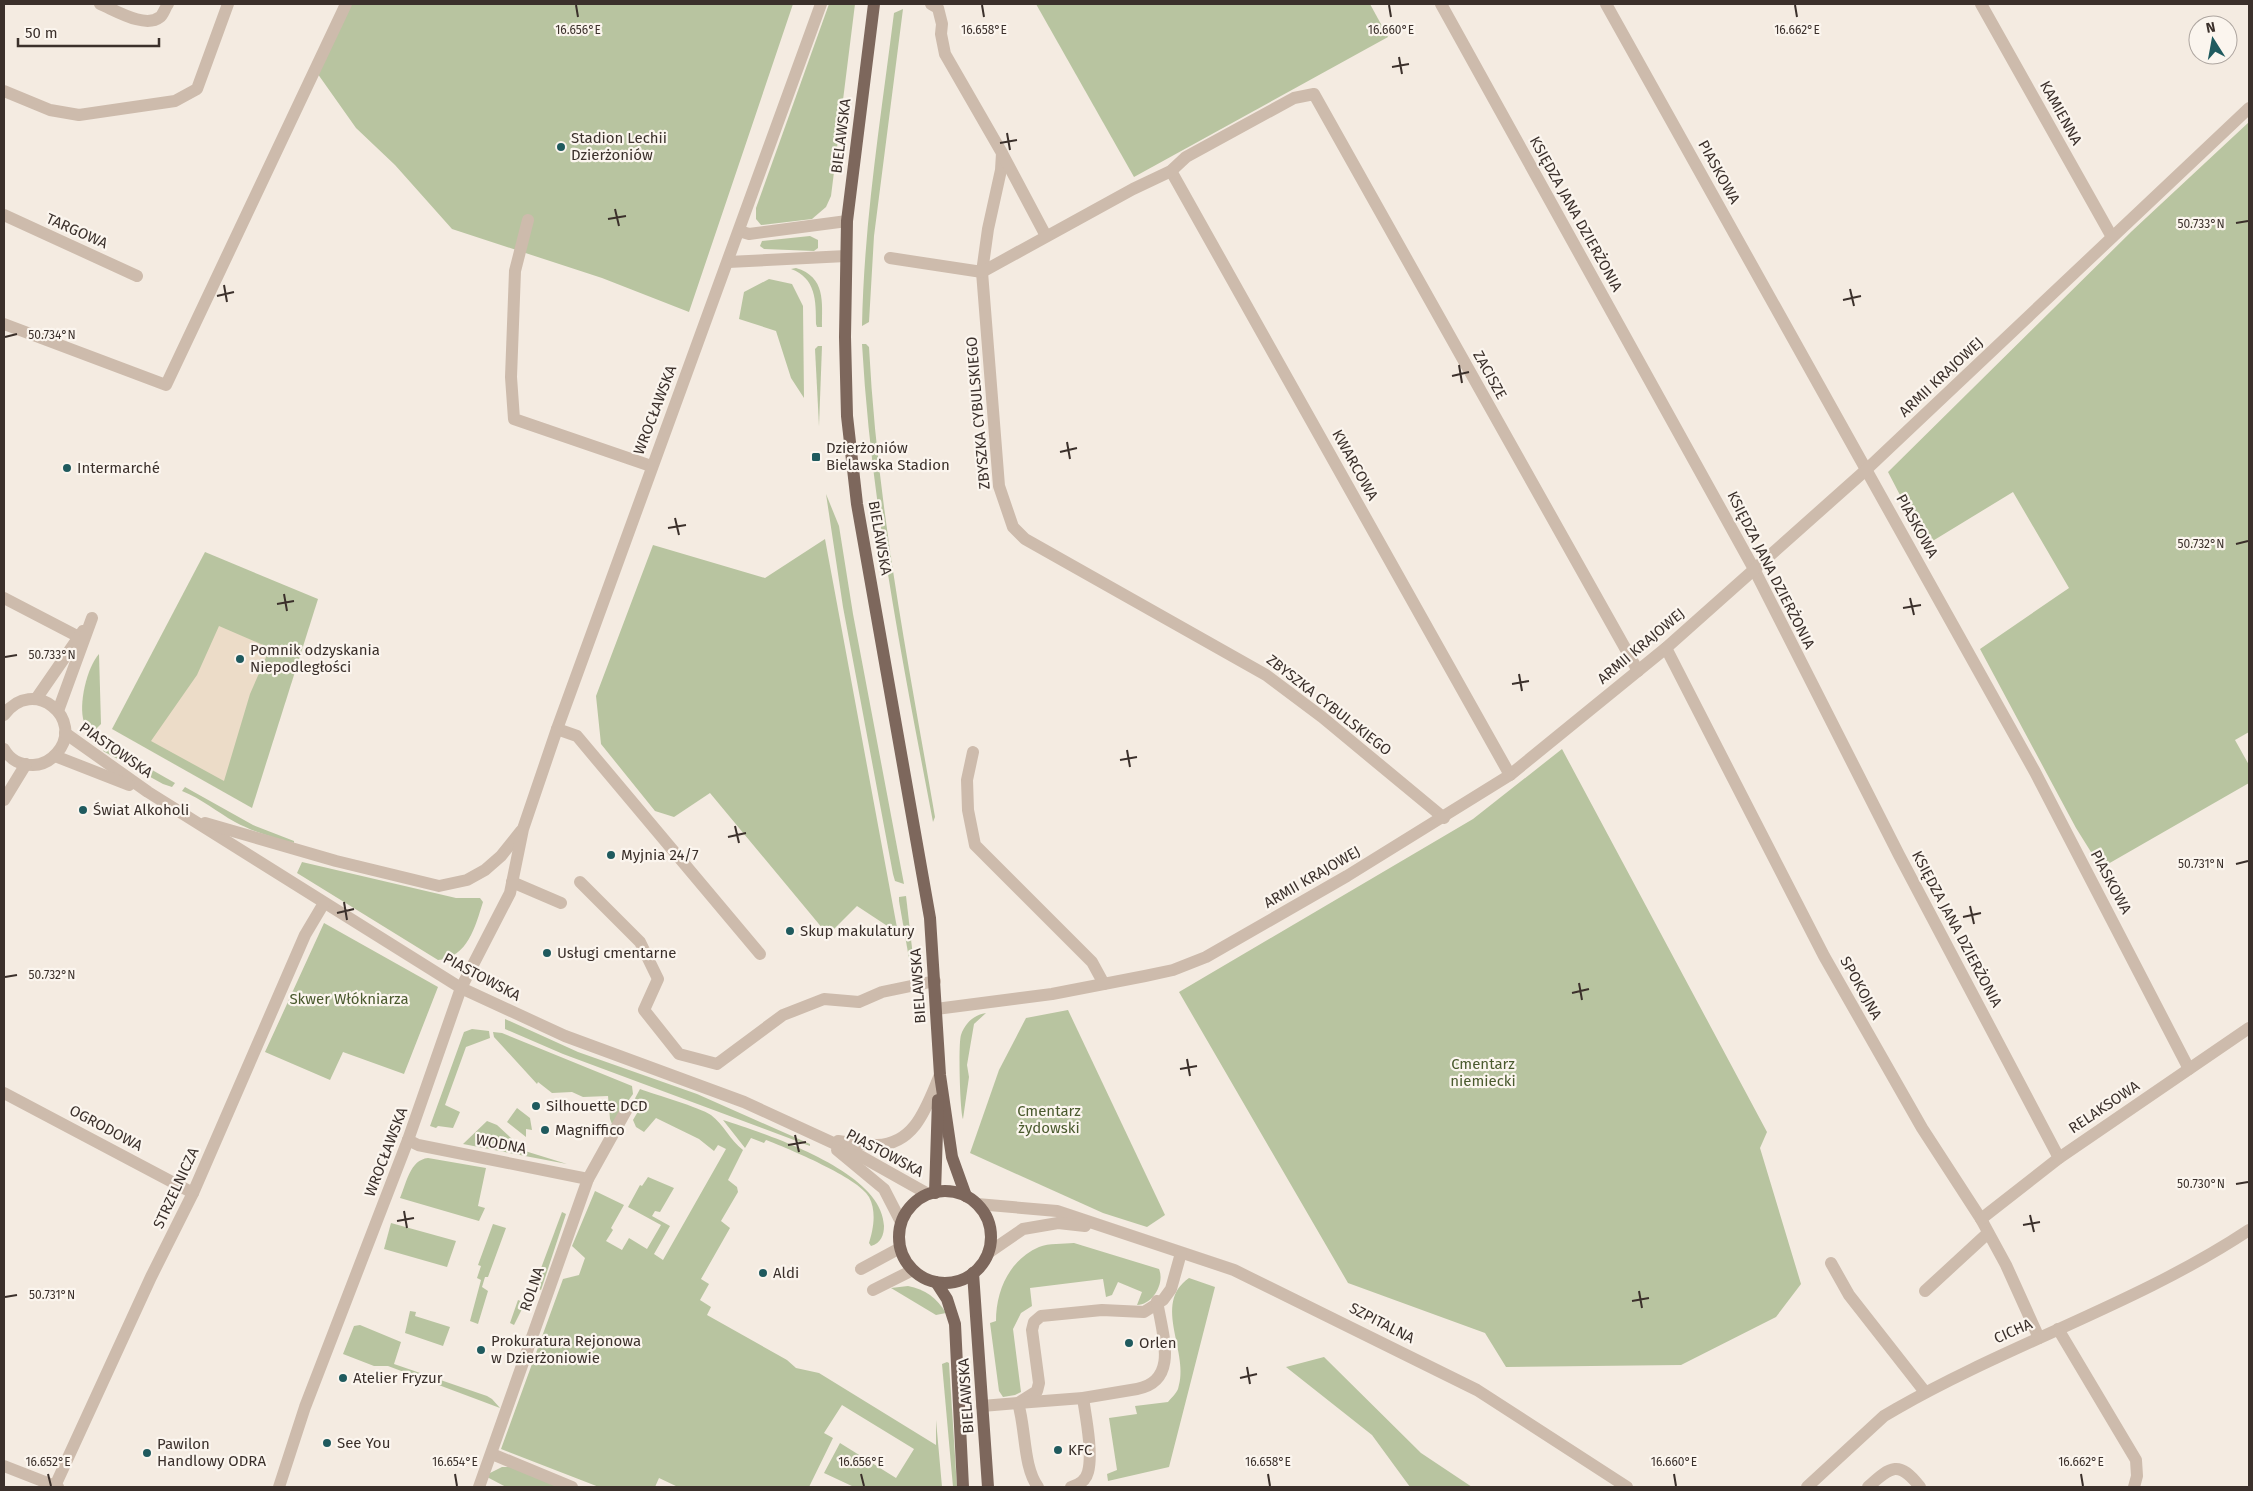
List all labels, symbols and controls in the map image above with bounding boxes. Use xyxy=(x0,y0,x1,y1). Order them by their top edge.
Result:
scale bar xyxy=(18,15,159,47)
north arrow xyxy=(2188,15,2238,65)
text: N xyxy=(2204,18,2217,37)
text: 16.656°E xyxy=(555,23,601,37)
text: 16.658°E xyxy=(961,23,1007,37)
text: 16.660°E xyxy=(1368,23,1414,37)
text: 16.662°E xyxy=(1774,23,1820,37)
text: 50 m xyxy=(25,24,58,42)
street label: KAMIENNA xyxy=(2036,78,2086,149)
street label: BIELAWSKA xyxy=(827,97,855,175)
place label: Stadion Lechii Dzierżoniów xyxy=(571,129,667,164)
street label: KSIĘDZA JANA DZIERŻONIA xyxy=(1526,133,1626,295)
street label: PIASKOWA xyxy=(1694,137,1744,207)
marker: Stadion Lechii Dzierżoniów xyxy=(555,141,567,153)
street label: TARGOWA xyxy=(43,209,111,253)
text: 50.733°N xyxy=(2177,217,2225,231)
text: 50.734°N xyxy=(28,328,76,342)
street label: ARMII KRAJOWEJ xyxy=(1895,333,1987,421)
street label: ZBYSZKA CYBULSKIEGO xyxy=(962,336,994,490)
street label: ZACISZE xyxy=(1469,348,1511,402)
street label: WROCŁAWSKA xyxy=(630,362,680,457)
street label: KWARCOWA xyxy=(1328,426,1382,504)
place label: Dzierżoniów Bielawska Stadion xyxy=(826,439,950,474)
marker: Dzierżoniów Bielawska Stadion xyxy=(810,451,822,463)
place label: Intermarché xyxy=(77,459,160,477)
marker: Intermarché xyxy=(61,462,73,474)
street label: KSIĘDZA JANA DZIERŻONIA xyxy=(1723,488,1819,652)
street label: PIASKOWA xyxy=(1892,491,1942,561)
street label: BIELAWSKA xyxy=(865,499,895,577)
text: 50.732°N xyxy=(2177,537,2225,551)
street label: ARMII KRAJOWEJ xyxy=(1594,604,1688,688)
place label: Pomnik odzyskania Niepodległości xyxy=(250,641,380,676)
text: 50.733°N xyxy=(28,648,76,662)
street label: ZBYSZKA CYBULSKIEGO xyxy=(1263,651,1395,759)
marker: Pomnik odzyskania Niepodległości xyxy=(234,653,246,665)
street label: PIASTOWSKA xyxy=(76,718,156,782)
place label: Świat Alkoholi xyxy=(93,801,189,819)
marker: Świat Alkoholi xyxy=(77,804,89,816)
street label: ARMII KRAJOWEJ xyxy=(1261,842,1363,912)
place label: Myjnia 24/7 xyxy=(621,846,699,864)
street label: PIASKOWA xyxy=(2087,847,2136,917)
street label: KSIĘDZA JANA DZIERŻONIA xyxy=(1908,848,2006,1011)
marker: Myjnia 24/7 xyxy=(605,849,617,861)
text: 50.731°N xyxy=(2178,857,2224,871)
place label: Skup makulatury xyxy=(800,922,915,940)
marker: Skup makulatury xyxy=(784,925,796,937)
place label: Usługi cmentarne xyxy=(557,944,676,962)
marker: Usługi cmentarne xyxy=(541,947,553,959)
street label: BIELAWSKA xyxy=(906,947,930,1024)
street label: PIASTOWSKA xyxy=(440,949,524,1005)
street label: SPOKOJNA xyxy=(1836,953,1886,1023)
text: 50.732°N xyxy=(28,968,76,982)
park label: Skwer Włókniarza xyxy=(289,990,409,1008)
park label: Cmentarz niemiecki xyxy=(1450,1055,1516,1090)
street label: RELAKSOWA xyxy=(2065,1077,2143,1137)
place label: Silhouette DCD xyxy=(546,1097,648,1115)
marker: Silhouette DCD xyxy=(530,1100,542,1112)
street label: OGRODOWA xyxy=(66,1101,146,1155)
park label: Cmentarz żydowski xyxy=(1017,1102,1081,1137)
street label: WROCŁAWSKA xyxy=(361,1104,411,1199)
place label: Magniffico xyxy=(555,1121,625,1139)
marker: Magniffico xyxy=(539,1124,551,1136)
street label: PIASTOWSKA xyxy=(843,1125,927,1181)
street label: WODNA xyxy=(474,1130,528,1158)
street label: STRZELNICZA xyxy=(149,1144,203,1231)
text: 50.730°N xyxy=(2177,1177,2225,1191)
street label: ROLNA xyxy=(516,1264,548,1314)
place label: Aldi xyxy=(773,1264,799,1282)
marker: Aldi xyxy=(757,1267,769,1279)
text: 50.731°N xyxy=(29,1288,75,1302)
street label: SZPITALNA xyxy=(1346,1299,1418,1347)
street label: CICHA xyxy=(1991,1314,2035,1347)
place label: Prokuratura Rejonowa w Dzierżoniowie xyxy=(491,1332,641,1367)
place label: Orlen xyxy=(1139,1334,1176,1352)
marker: Orlen xyxy=(1123,1337,1135,1349)
marker: Prokuratura Rejonowa w Dzierżoniowie xyxy=(475,1344,487,1356)
street label: BIELAWSKA xyxy=(954,1357,978,1434)
place label: Atelier Fryzur xyxy=(353,1369,443,1387)
marker: Atelier Fryzur xyxy=(337,1372,349,1384)
place label: See You xyxy=(337,1434,390,1452)
place label: Pawilon Handlowy ODRA xyxy=(157,1435,266,1470)
marker: See You xyxy=(321,1437,333,1449)
place label: KFC xyxy=(1068,1441,1093,1459)
marker: KFC xyxy=(1052,1444,1064,1456)
marker: Pawilon Handlowy ODRA xyxy=(141,1447,153,1459)
text: 16.652°E xyxy=(25,1455,71,1469)
text: 16.654°E xyxy=(432,1455,478,1469)
text: 16.656°E xyxy=(838,1455,884,1469)
text: 16.658°E xyxy=(1245,1455,1291,1469)
text: 16.660°E xyxy=(1651,1455,1697,1469)
text: 16.662°E xyxy=(2058,1455,2104,1469)

